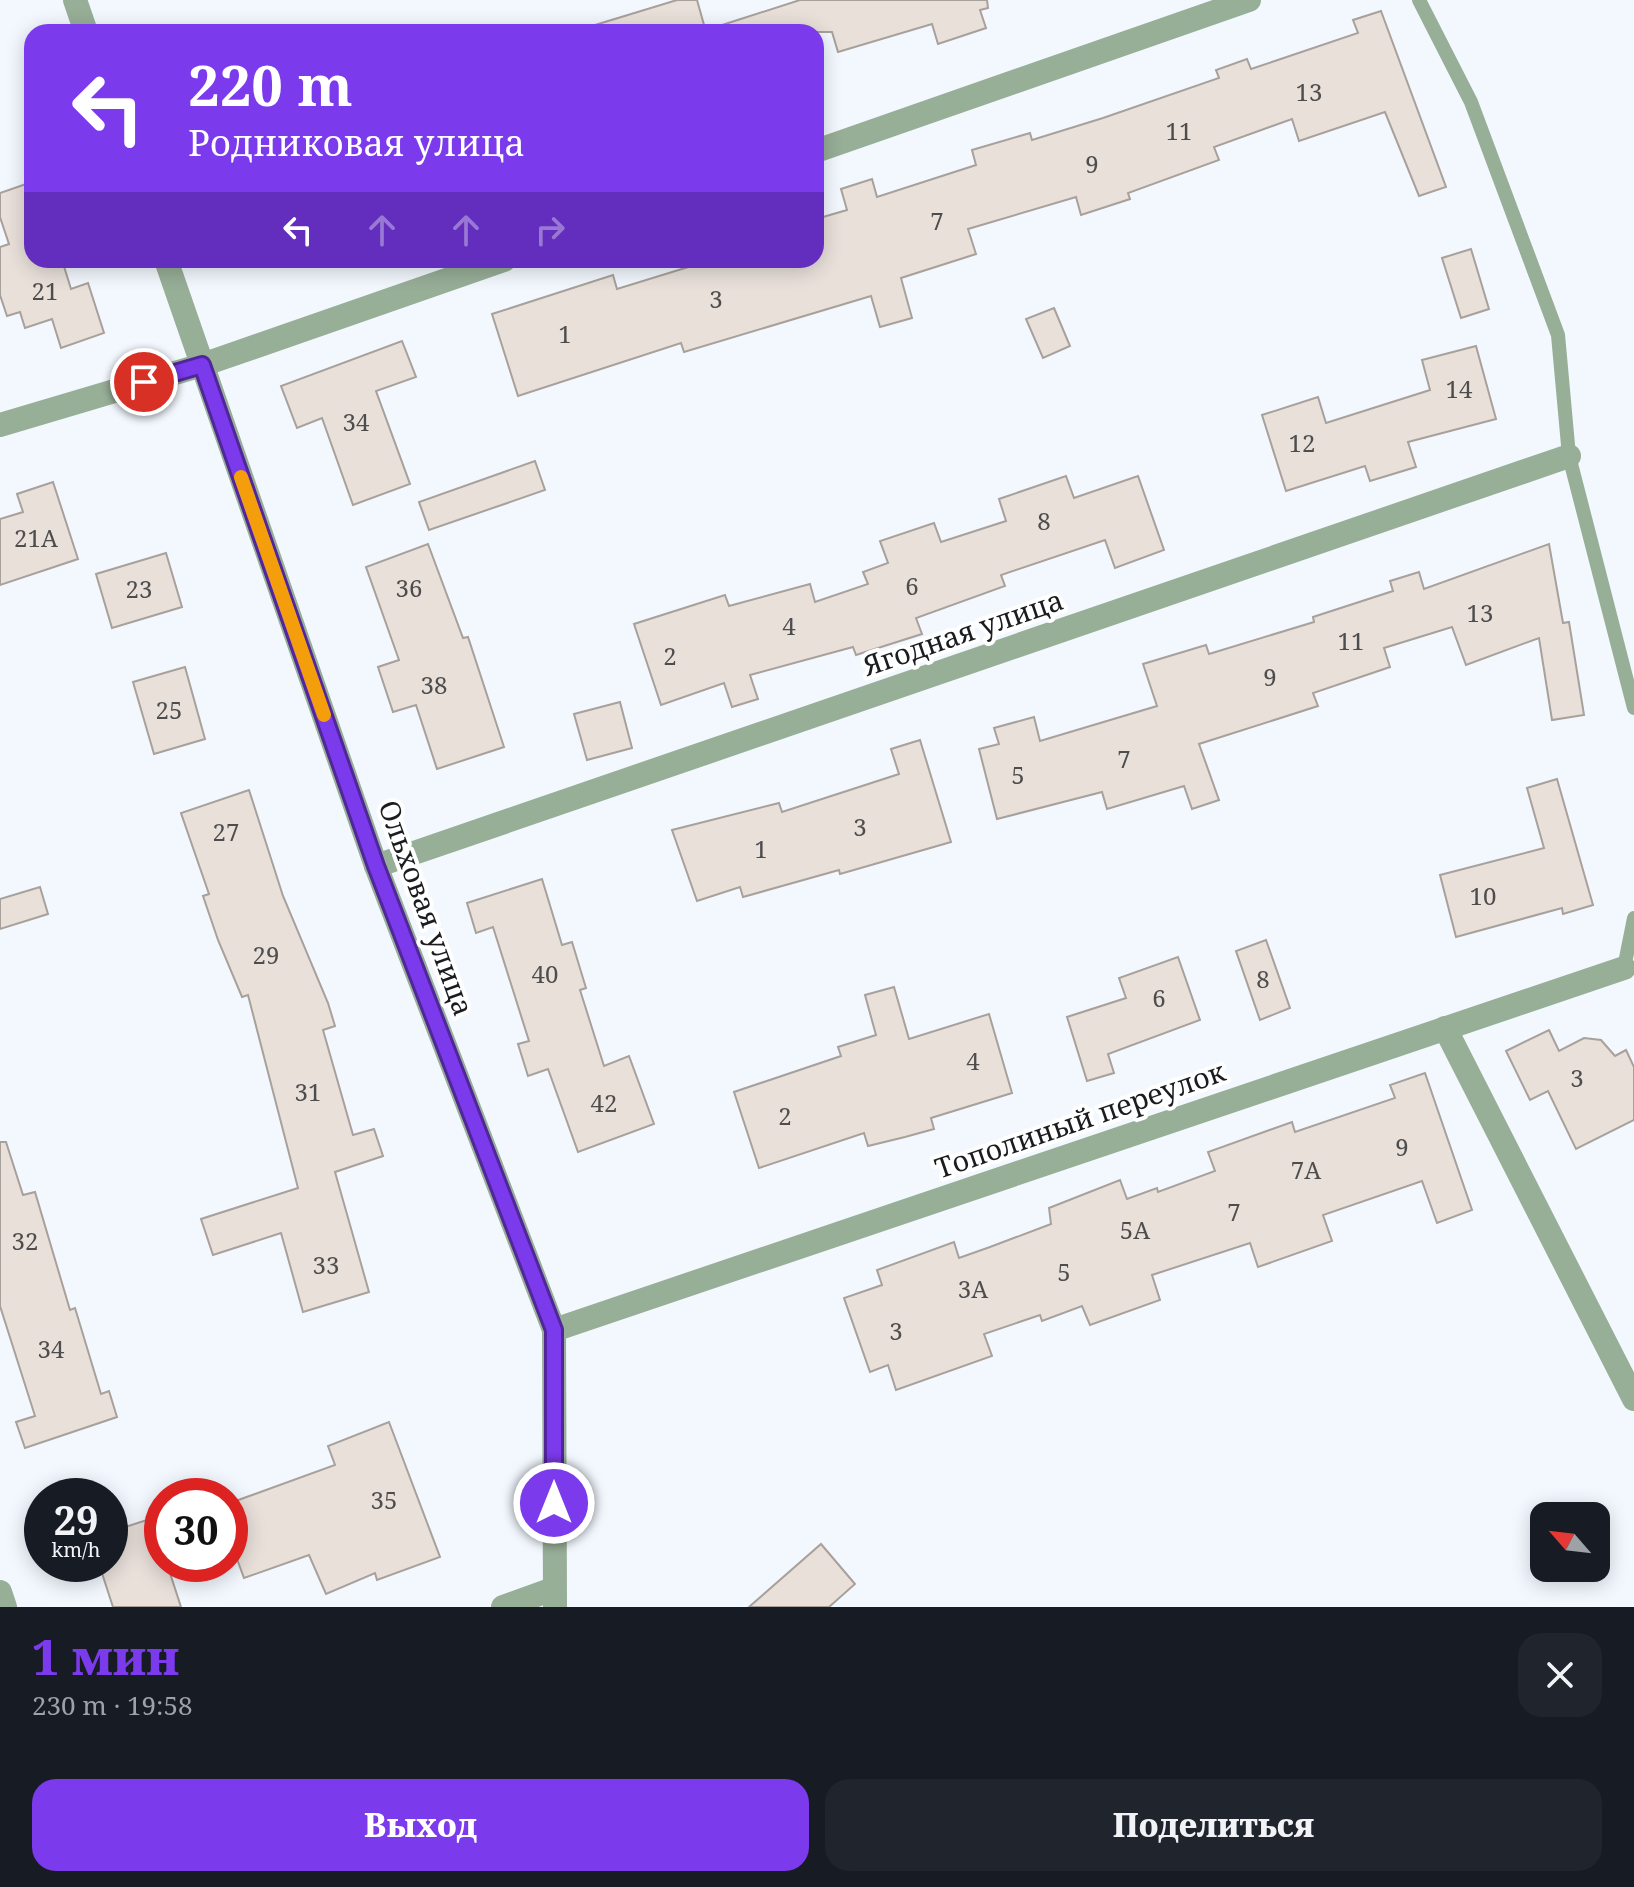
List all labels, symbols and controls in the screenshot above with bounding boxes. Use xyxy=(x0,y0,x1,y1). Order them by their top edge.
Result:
text: 220 m xyxy=(188,46,353,122)
icon: left xyxy=(56,56,160,160)
house number: 13 xyxy=(1296,75,1322,108)
house number: 11 xyxy=(1166,114,1192,147)
text: Родниковая улица xyxy=(188,118,525,167)
house number: 9 xyxy=(1085,147,1099,180)
house number: 7 xyxy=(930,204,944,237)
icon: left xyxy=(276,208,320,252)
icon: ahead xyxy=(360,208,404,252)
icon: ahead xyxy=(444,208,488,252)
icon: right xyxy=(528,208,572,252)
house number: 21 xyxy=(32,274,58,307)
house number: 3 xyxy=(709,282,723,315)
house number: 1 xyxy=(558,317,572,350)
pin xyxy=(110,348,178,416)
icon: arrive xyxy=(122,360,166,404)
house number: 14 xyxy=(1446,372,1473,405)
house number: 34 xyxy=(343,405,370,438)
house number: 12 xyxy=(1289,426,1315,459)
house number: 8 xyxy=(1037,504,1051,537)
house number: 21А xyxy=(14,521,58,554)
house number: 6 xyxy=(905,569,919,602)
house number: 36 xyxy=(396,571,422,604)
house number: 23 xyxy=(126,572,152,605)
street label: Ягодная улица xyxy=(856,580,1068,684)
house number: 13 xyxy=(1467,596,1493,629)
house number: 4 xyxy=(782,609,796,642)
house number: 11 xyxy=(1338,624,1364,657)
house number: 2 xyxy=(663,639,677,672)
house number: 9 xyxy=(1263,660,1277,693)
house number: 38 xyxy=(421,668,447,701)
house number: 25 xyxy=(156,693,182,726)
house number: 7 xyxy=(1117,742,1131,775)
house number: 5 xyxy=(1011,758,1025,791)
street label: Ольховая улица xyxy=(370,795,484,1021)
house number: 3 xyxy=(853,810,867,843)
house number: 27 xyxy=(213,815,239,848)
house number: 1 xyxy=(754,832,768,865)
house number: 10 xyxy=(1470,879,1496,912)
house number: 29 xyxy=(253,938,279,971)
house number: 40 xyxy=(532,957,558,990)
house number: 8 xyxy=(1256,962,1270,995)
house number: 6 xyxy=(1152,981,1166,1014)
house number: 4 xyxy=(966,1044,980,1077)
street label: Тополиный переулок xyxy=(930,1051,1230,1187)
house number: 3 xyxy=(1570,1061,1584,1094)
house number: 31 xyxy=(295,1075,321,1108)
house number: 42 xyxy=(591,1086,617,1119)
house number: 2 xyxy=(778,1099,792,1132)
house number: 9 xyxy=(1395,1130,1409,1163)
house number: 7А xyxy=(1291,1153,1321,1186)
house number: 7 xyxy=(1227,1195,1241,1228)
house number: 5А xyxy=(1120,1213,1150,1246)
house number: 32 xyxy=(12,1224,38,1257)
house number: 33 xyxy=(313,1248,339,1281)
house number: 5 xyxy=(1057,1255,1071,1288)
house number: 3А xyxy=(958,1272,988,1305)
house number: 3 xyxy=(889,1314,903,1347)
house number: 34 xyxy=(38,1332,65,1365)
position arrow xyxy=(512,1461,596,1545)
speed limit sign: 30 xyxy=(144,1478,248,1582)
house number: 35 xyxy=(371,1483,397,1516)
text: 29 xyxy=(53,1492,99,1547)
north arrow xyxy=(1530,1502,1610,1582)
map controls xyxy=(1530,1502,1610,1582)
text: km/h xyxy=(51,1536,101,1563)
text: 1 мин xyxy=(32,1624,179,1689)
button: close xyxy=(1518,1633,1602,1717)
text: 230 m · 19:58 xyxy=(32,1687,193,1723)
button: Выход xyxy=(32,1779,809,1871)
button: Поделиться xyxy=(825,1779,1602,1871)

